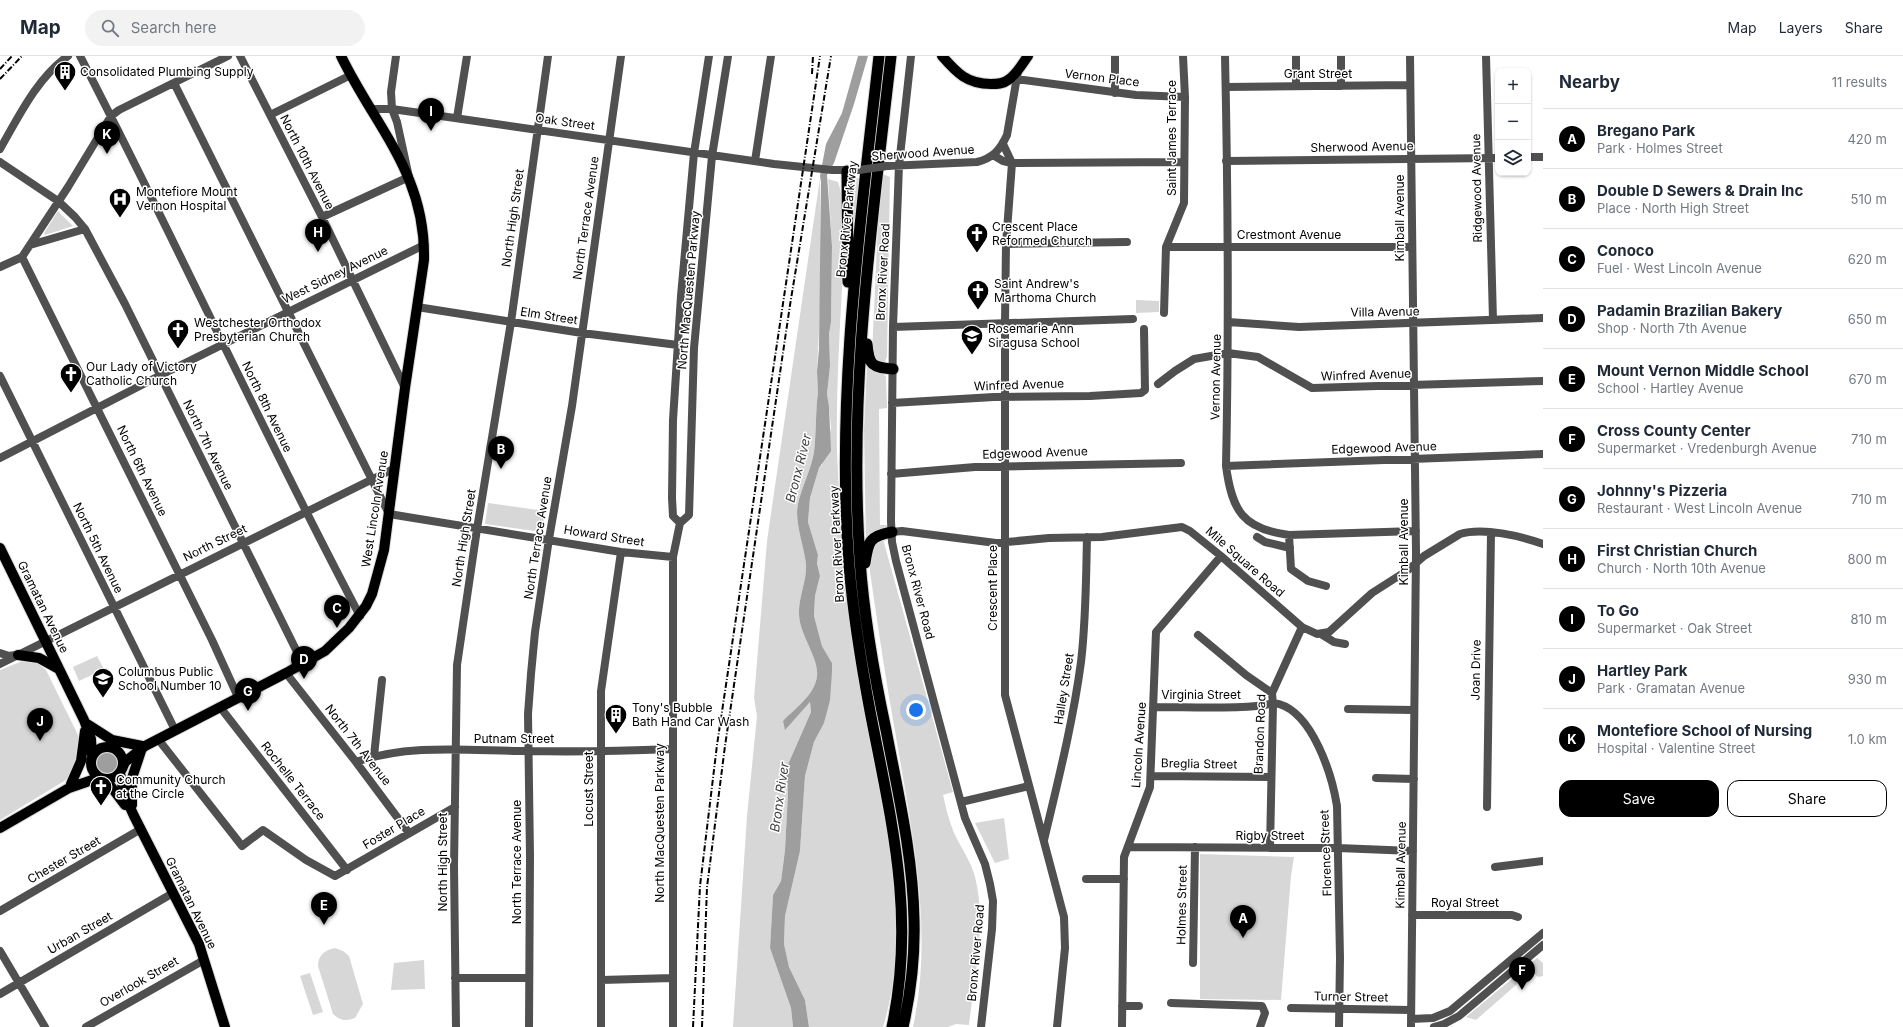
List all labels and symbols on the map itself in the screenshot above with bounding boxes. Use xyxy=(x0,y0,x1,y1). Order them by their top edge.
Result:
building icon: Consolidated Plumbing Supply xyxy=(52,59,78,92)
place label: Consolidated Plumbing Supply xyxy=(80,64,254,79)
street label: Vernon Place xyxy=(1064,65,1140,90)
street label: Grant Street xyxy=(1284,66,1352,81)
street label: Saint James Terrace xyxy=(1164,80,1179,196)
pin: I xyxy=(418,98,444,131)
street label: Oak Street xyxy=(534,110,596,133)
street label: North 10th Avenue xyxy=(277,112,338,212)
pin: K xyxy=(94,121,120,154)
street label: Ridgewood Avenue xyxy=(1468,133,1485,243)
street label: Sherwood Avenue xyxy=(1310,138,1414,155)
street label: Sherwood Avenue xyxy=(871,141,975,164)
street label: North Terrace Avenue xyxy=(569,155,602,281)
street label: Bronx River Parkway xyxy=(833,160,860,278)
street label: North High Street xyxy=(498,168,527,268)
street label: Kimball Avenue xyxy=(1392,174,1407,262)
place label: Montefiore Mount Vernon Hospital xyxy=(136,184,237,213)
hospital icon: Montefiore Mount Vernon Hospital xyxy=(107,186,133,219)
street label: North MacQuesten Parkway xyxy=(674,210,703,370)
pin: H xyxy=(305,219,331,252)
place label: Crescent Place Reformed Church xyxy=(992,219,1092,248)
church icon: Crescent Place Reformed Church xyxy=(964,221,990,254)
street label: Bronx River Road xyxy=(872,223,893,321)
street label: Crestmont Avenue xyxy=(1237,227,1341,242)
street label: West Sidney Avenue xyxy=(279,242,390,307)
place label: Saint Andrew's Marthoma Church xyxy=(994,276,1096,305)
church icon: Saint Andrew's Marthoma Church xyxy=(965,278,991,311)
street label: Villa Avenue xyxy=(1350,303,1420,320)
street label: Elm Street xyxy=(519,304,579,327)
place label: Westchester Orthodox Presbyterian Church xyxy=(194,315,322,344)
church icon: Westchester Orthodox Presbyterian Church xyxy=(165,317,191,350)
place label: Rosemarie Ann Siragusa School xyxy=(988,321,1080,350)
school or university icon: Rosemarie Ann Siragusa School xyxy=(959,323,985,356)
street label: Vernon Avenue xyxy=(1207,334,1224,420)
place label: Our Lady of Victory Catholic Church xyxy=(86,359,197,388)
street label: North 8th Avenue xyxy=(239,359,296,455)
church icon: Our Lady of Victory Catholic Church xyxy=(58,361,84,394)
street label: Winfred Avenue xyxy=(1321,365,1411,384)
street label: Winfred Avenue xyxy=(974,375,1064,394)
street label: North 7th Avenue xyxy=(180,397,237,492)
street label: North 6th Avenue xyxy=(114,423,171,519)
water label: Bronx River xyxy=(782,431,815,504)
pin: B xyxy=(488,436,514,469)
street label: Edgewood Avenue xyxy=(1331,438,1437,457)
street label: Edgewood Avenue xyxy=(982,443,1088,462)
street label: West Lincoln Avenue xyxy=(358,449,391,568)
street label: North Terrace Avenue xyxy=(520,475,555,601)
street label: Bronx River Parkway xyxy=(826,485,847,603)
street label: North High Street xyxy=(448,488,479,588)
street label: Kimball Avenue xyxy=(1396,498,1411,586)
street label: North 5th Avenue xyxy=(70,500,127,596)
street label: North Street xyxy=(180,521,249,564)
street label: Howard Street xyxy=(563,522,646,549)
street label: Mile Square Road xyxy=(1203,523,1288,600)
street label: Bronx River Road xyxy=(899,543,938,641)
street label: Crescent Place xyxy=(985,545,1000,631)
street label: Gramatan Avenue xyxy=(15,558,72,655)
pin: C xyxy=(324,595,350,628)
street label: Joan Drive xyxy=(1467,639,1484,701)
pin: D xyxy=(291,646,317,679)
street label: Halley Street xyxy=(1050,652,1077,726)
place label: Columbus Public School Number 10 xyxy=(118,664,222,693)
school or university icon: Columbus Public School Number 10 xyxy=(90,666,116,699)
pin: G xyxy=(235,678,261,711)
street label: Virginia Street xyxy=(1161,687,1241,702)
street label: Brandon Road xyxy=(1251,694,1268,774)
place label: Tony's Bubble Bath Hand Car Wash xyxy=(632,700,749,729)
your location xyxy=(906,700,926,720)
street label: North 7th Avenue xyxy=(322,701,395,788)
street label: Lincoln Avenue xyxy=(1128,701,1149,789)
building icon: Tony's Bubble Bath Hand Car Wash xyxy=(603,702,629,735)
pin: J xyxy=(27,708,53,741)
street label: Putnam Street xyxy=(474,731,554,746)
street label: Rochelle Terrace xyxy=(258,738,329,823)
street label: North MacQuesten Parkway xyxy=(652,743,667,903)
street label: Locust Street xyxy=(581,751,596,827)
street label: Breglia Street xyxy=(1161,755,1237,772)
water label: Bronx River xyxy=(766,760,792,833)
place label: Community Church at the Circle xyxy=(116,772,226,801)
church icon: Community Church at the Circle xyxy=(88,774,114,807)
street label: North Terrace Avenue xyxy=(509,800,524,924)
street label: Foster Place xyxy=(360,803,428,852)
street label: Florence Street xyxy=(1316,809,1335,897)
street label: North High Street xyxy=(435,813,450,911)
street label: Kimball Avenue xyxy=(1392,821,1409,909)
street label: Rigby Street xyxy=(1235,828,1305,843)
street label: Chester Street xyxy=(25,833,103,886)
street label: Gramatan Avenue xyxy=(163,854,220,951)
street label: Holmes Street xyxy=(1173,865,1190,945)
pin: E xyxy=(311,892,337,925)
street label: Royal Street xyxy=(1431,895,1499,910)
street label: Bronx River Road xyxy=(964,904,987,1002)
pin: A xyxy=(1230,905,1256,938)
street label: Urban Street xyxy=(45,908,115,957)
street label: Overlook Street xyxy=(97,953,181,1010)
pin: F xyxy=(1509,957,1535,990)
street label: Turner Street xyxy=(1314,988,1388,1005)

